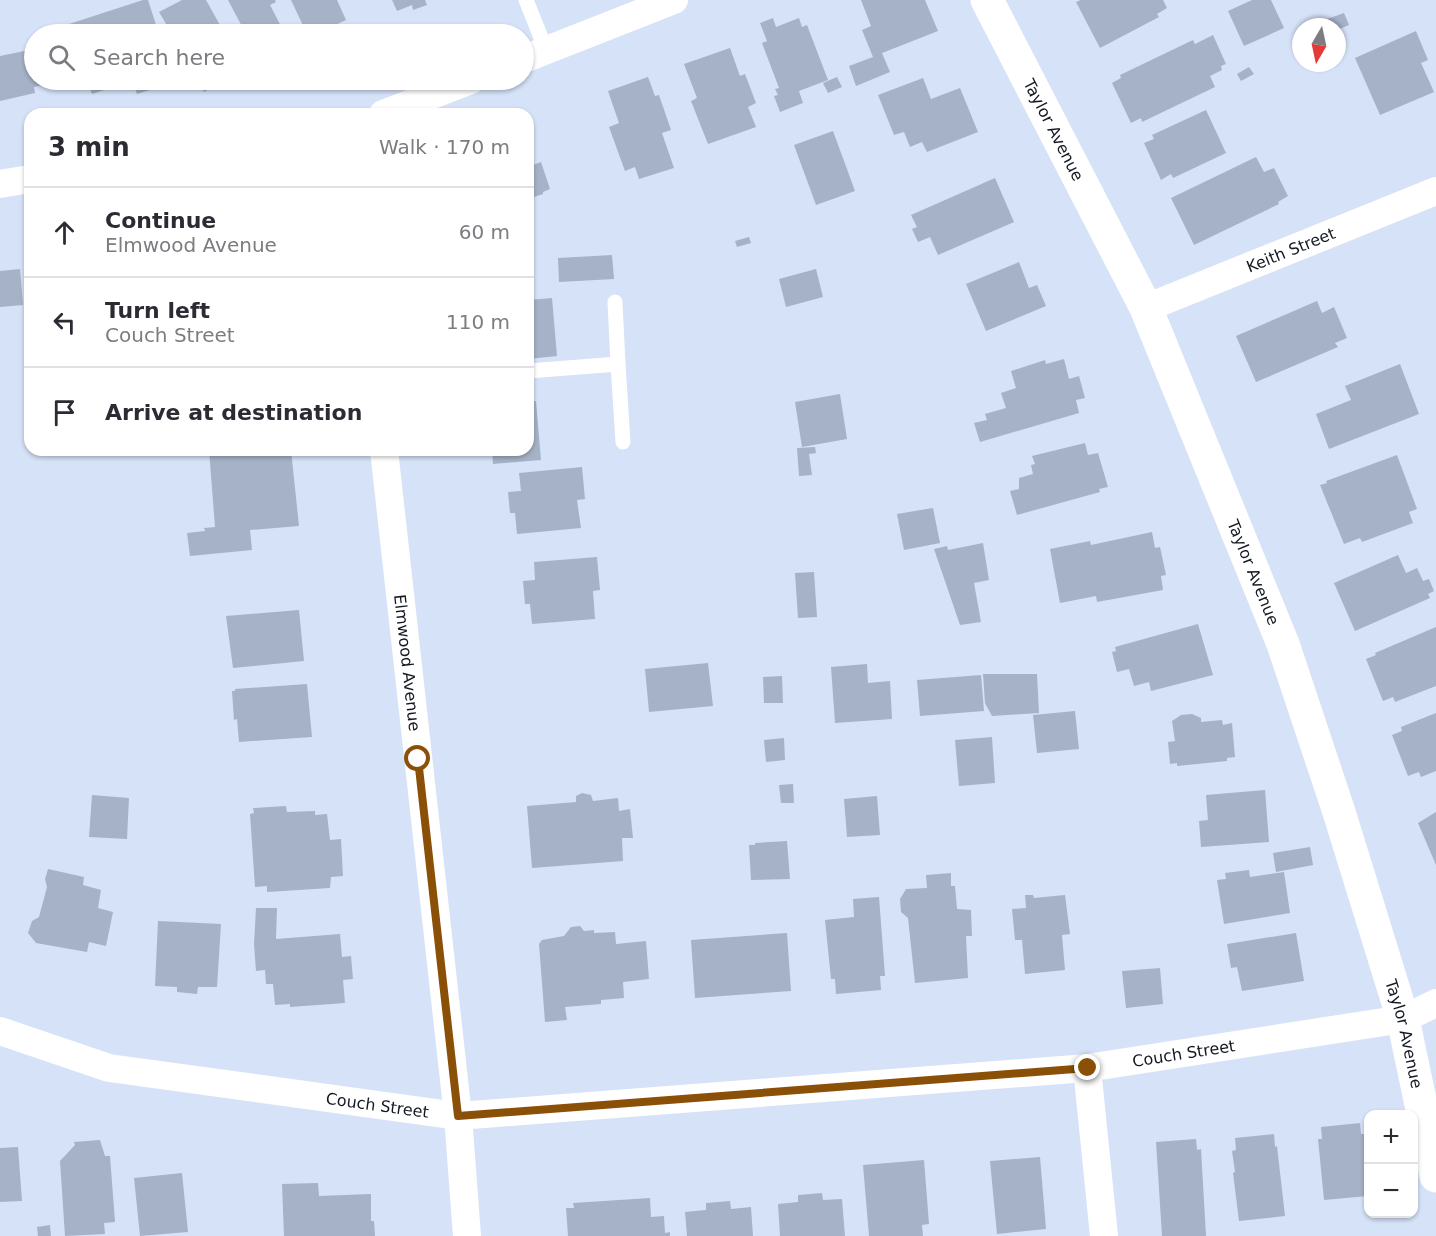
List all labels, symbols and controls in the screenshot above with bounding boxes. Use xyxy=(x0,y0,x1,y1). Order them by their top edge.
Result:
north arrow xyxy=(1292,18,1346,72)
search box xyxy=(24,24,534,90)
icon: search xyxy=(45,41,78,74)
text: Search here xyxy=(93,45,225,70)
street label: Taylor Avenue xyxy=(1019,75,1088,184)
text: 3 min xyxy=(48,132,130,162)
text: Walk · 170 m xyxy=(379,135,510,159)
text: Continue xyxy=(105,208,216,233)
icon: ahead xyxy=(48,216,81,249)
text: 60 m xyxy=(459,220,510,244)
street label: Keith Street xyxy=(1244,224,1338,277)
text: Elmwood Avenue xyxy=(105,233,277,257)
text: Turn left xyxy=(105,298,210,323)
icon: left xyxy=(48,306,81,339)
text: 110 m xyxy=(446,310,510,334)
text: Couch Street xyxy=(105,323,235,347)
icon: arrive xyxy=(48,396,81,429)
text: Arrive at destination xyxy=(105,400,362,425)
street label: Taylor Avenue xyxy=(1223,516,1283,628)
street label: Elmwood Avenue xyxy=(390,593,424,732)
route start xyxy=(404,745,430,771)
street label: Taylor Avenue xyxy=(1381,976,1426,1090)
street label: Couch Street xyxy=(1131,1036,1236,1071)
route end xyxy=(1074,1054,1100,1080)
street label: Couch Street xyxy=(325,1089,430,1122)
map controls xyxy=(1364,1110,1418,1218)
button: + xyxy=(1364,1110,1418,1164)
button: − xyxy=(1364,1164,1418,1218)

